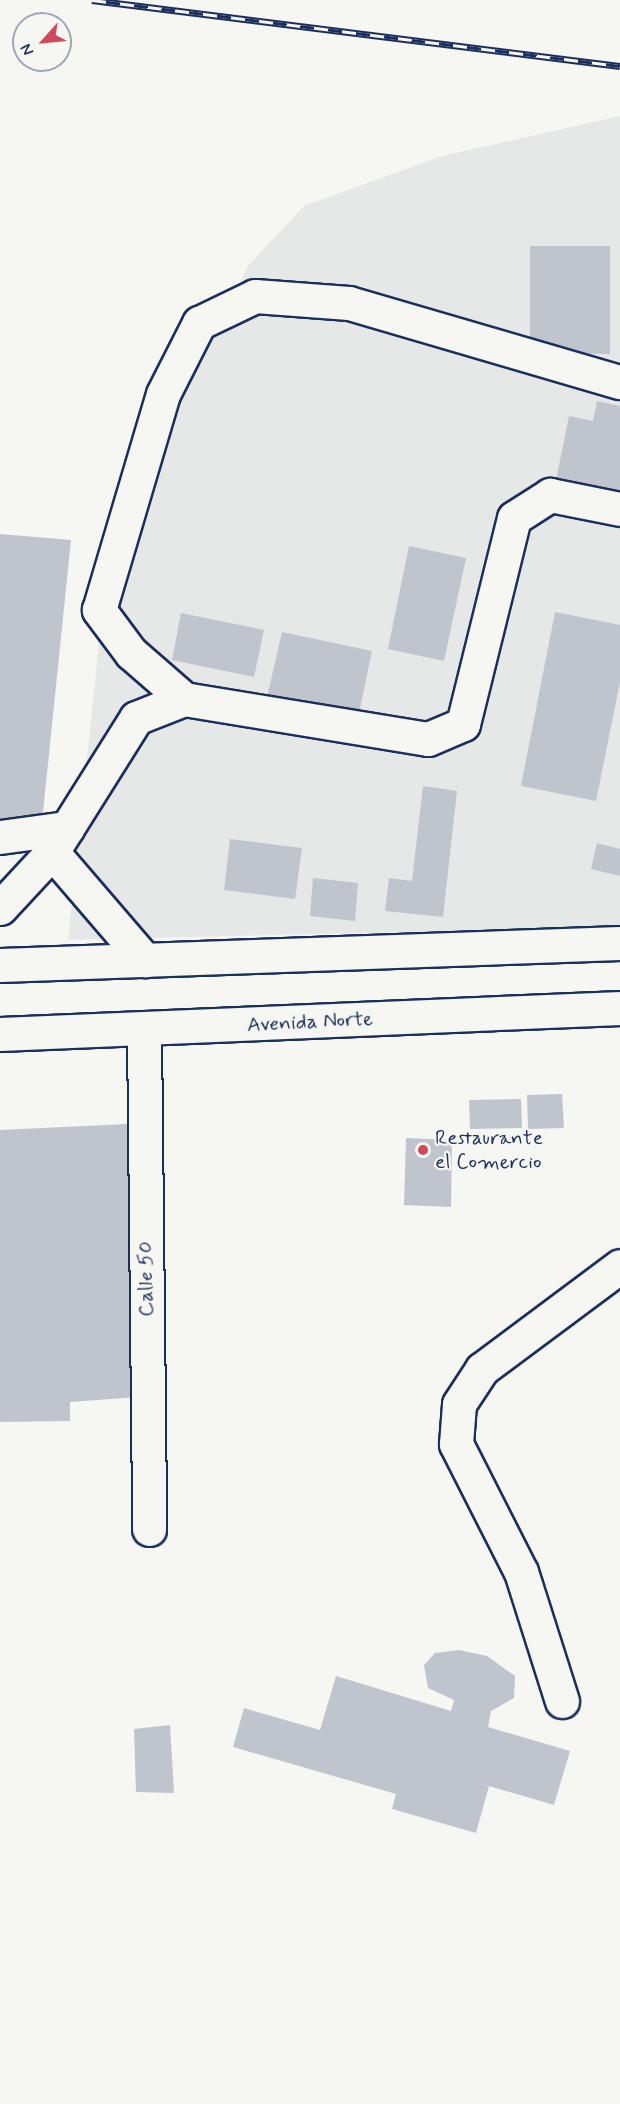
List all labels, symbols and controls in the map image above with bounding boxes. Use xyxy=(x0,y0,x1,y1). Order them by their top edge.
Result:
north arrow xyxy=(12,12,72,72)
text: N xyxy=(16,40,39,59)
street label: Avenida Norte xyxy=(246,1006,374,1038)
place label: Restaurante el Comercio xyxy=(435,1125,543,1175)
marker: Restaurante el Comercio xyxy=(416,1143,430,1157)
street label: Calle 50 xyxy=(133,1241,159,1317)

